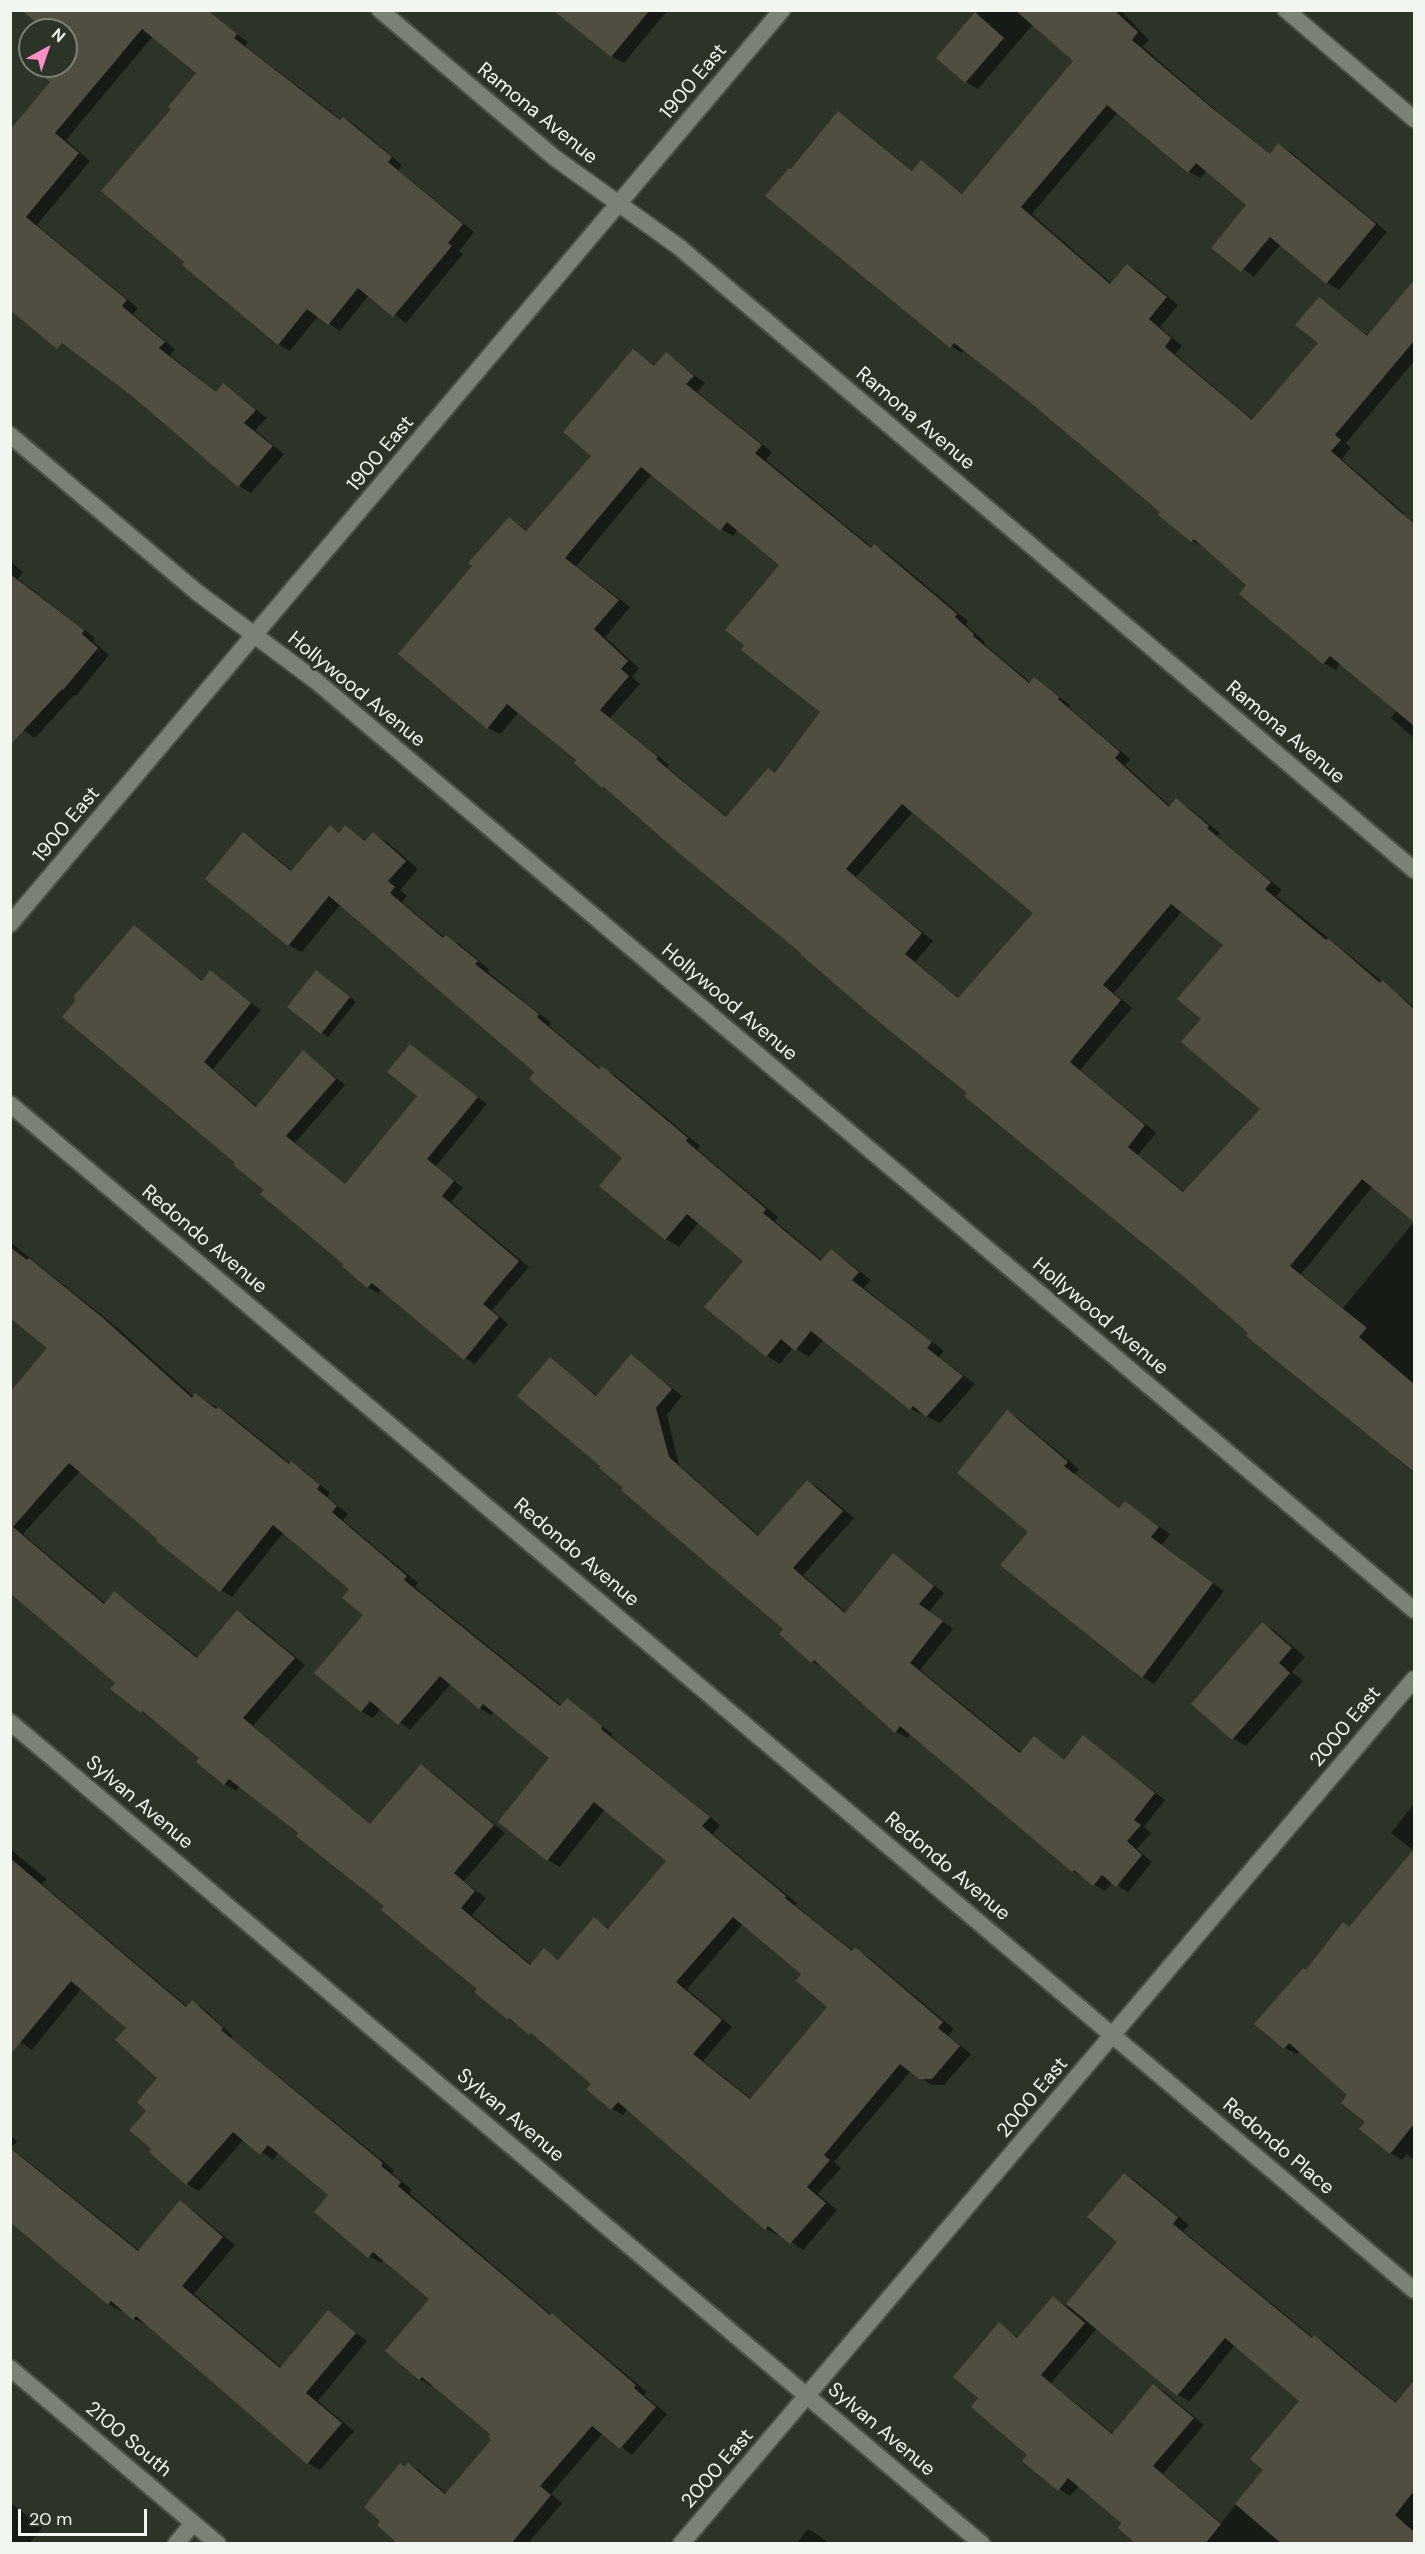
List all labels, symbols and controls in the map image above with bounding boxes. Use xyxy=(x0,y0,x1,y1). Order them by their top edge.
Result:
north arrow xyxy=(18,18,78,78)
text: N xyxy=(47,24,70,47)
street label: 1900 East xyxy=(656,39,732,125)
street label: Ramona Avenue xyxy=(472,58,602,170)
street label: Ramona Avenue xyxy=(851,362,979,476)
street label: 1900 East xyxy=(343,411,419,497)
street label: Hollywood Avenue xyxy=(282,627,430,753)
street label: Ramona Avenue xyxy=(1221,676,1349,790)
street label: 1900 East xyxy=(29,782,105,868)
street label: Hollywood Avenue xyxy=(656,939,802,1067)
street label: Redondo Avenue xyxy=(136,1181,272,1299)
street label: Hollywood Avenue xyxy=(1027,1253,1173,1381)
street label: Redondo Avenue xyxy=(508,1494,644,1612)
street label: 2000 East xyxy=(1306,1682,1386,1772)
street label: Sylvan Avenue xyxy=(80,1751,198,1855)
street label: Redondo Avenue xyxy=(879,1808,1015,1926)
street label: 2000 East xyxy=(993,2053,1073,2143)
street label: Sylvan Avenue xyxy=(451,2064,569,2168)
street label: Redondo Place xyxy=(1217,2093,1339,2201)
street label: Sylvan Avenue xyxy=(822,2378,940,2482)
street label: 2100 South xyxy=(80,2397,176,2483)
street label: 2000 East xyxy=(677,2424,759,2514)
scale bar xyxy=(21,2497,150,2535)
text: 20 m xyxy=(29,2507,72,2531)

